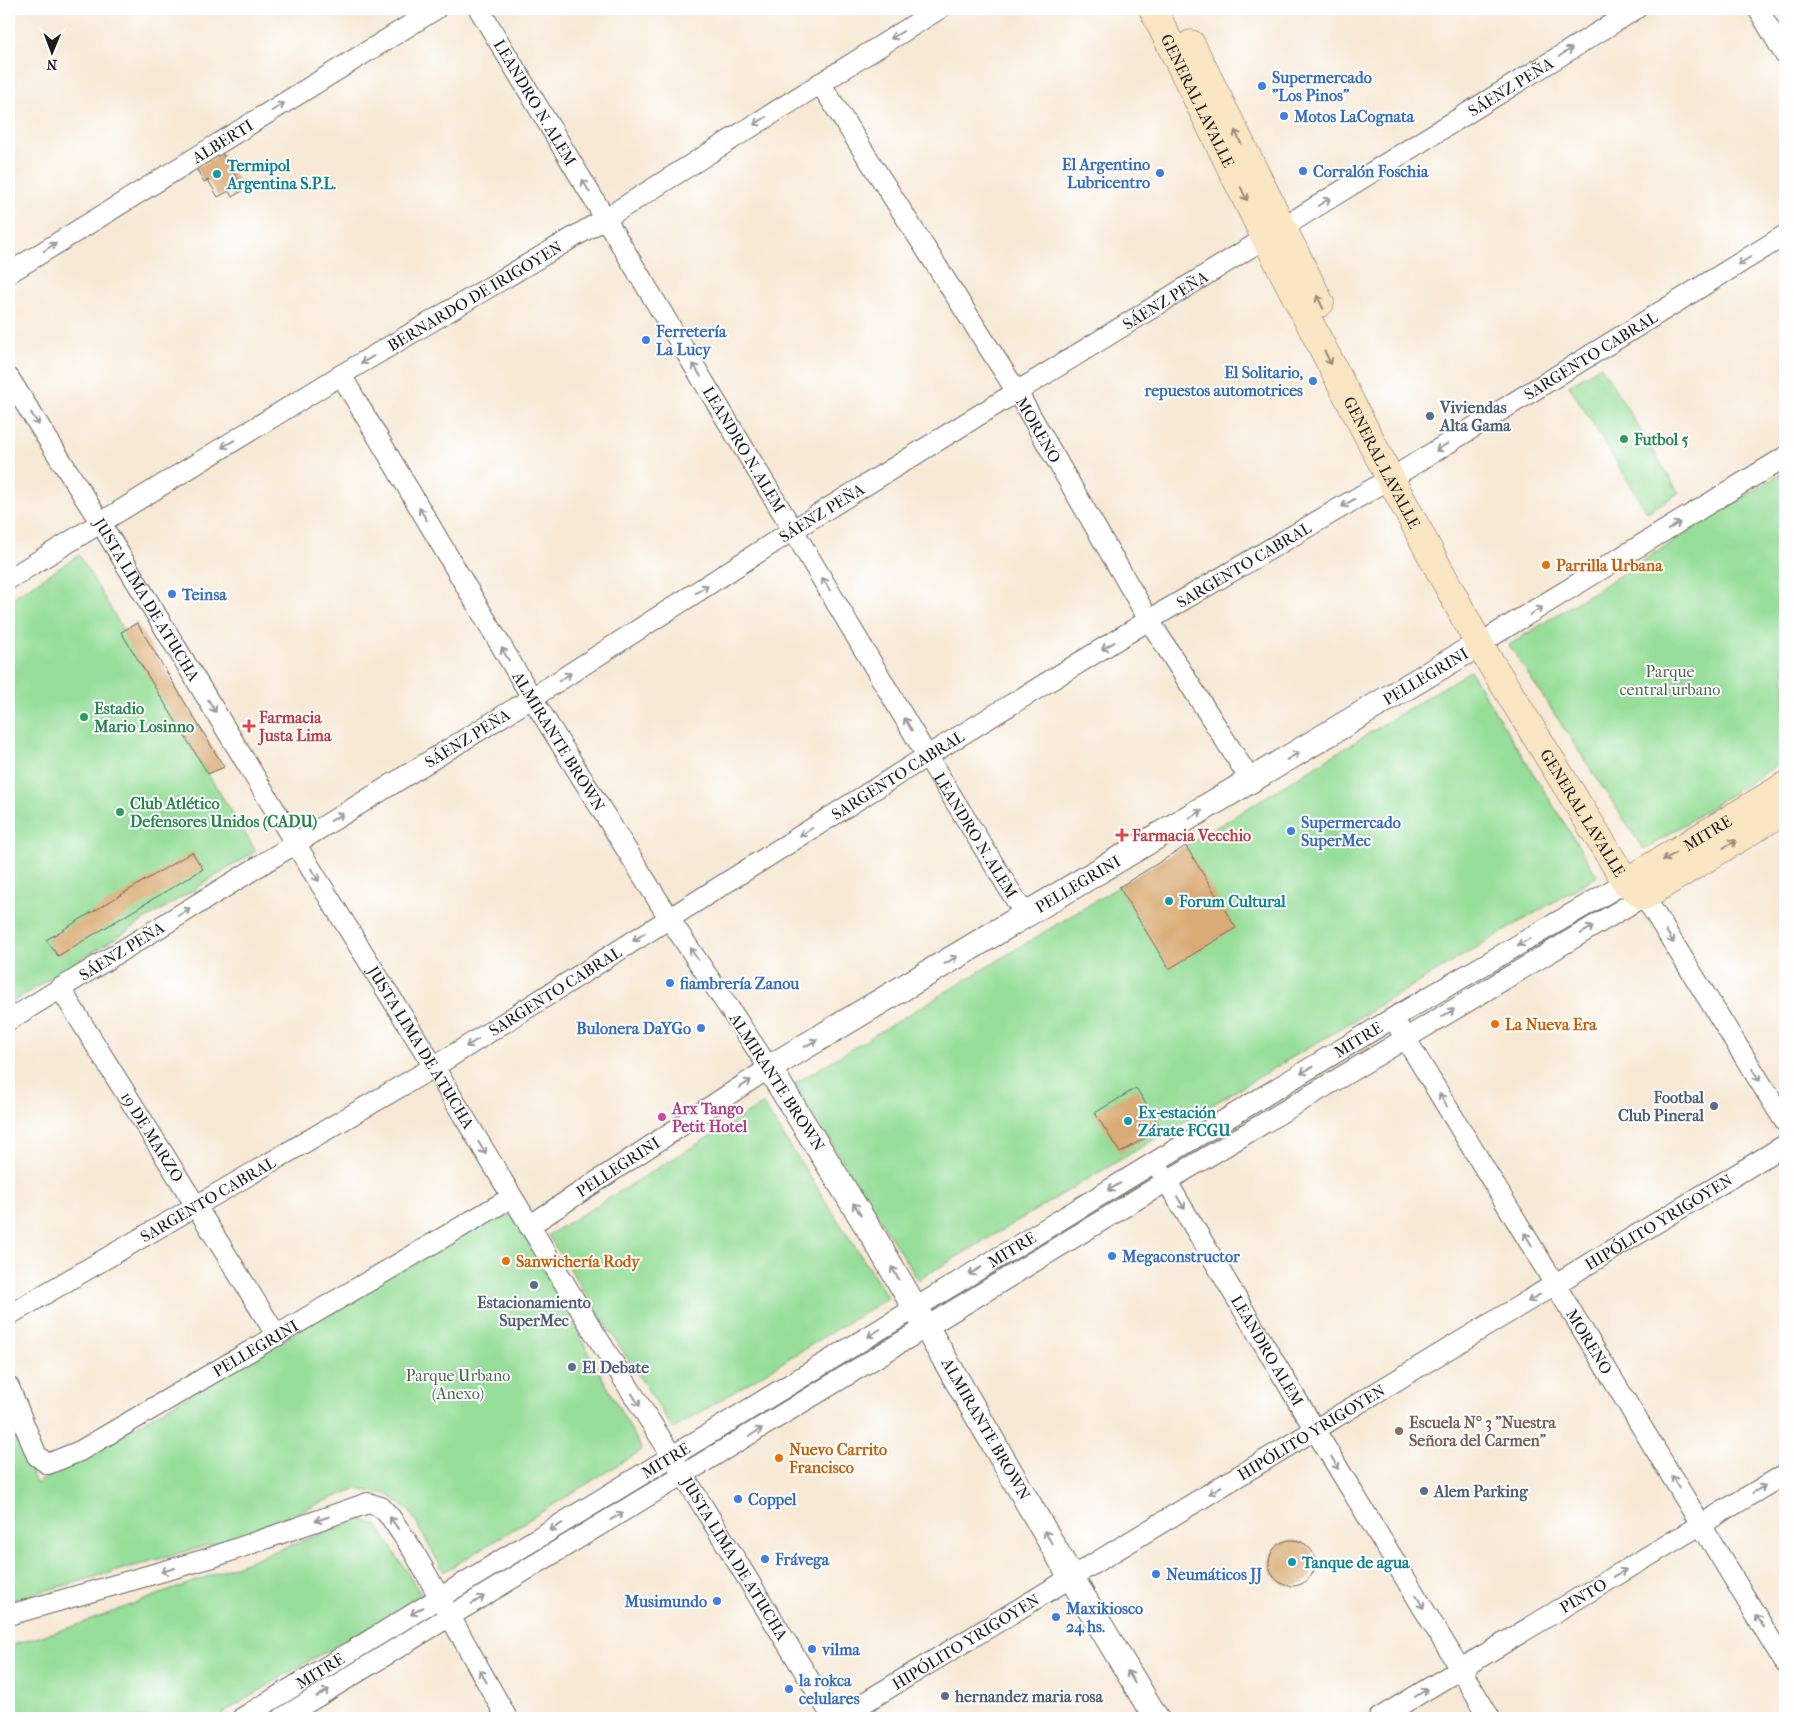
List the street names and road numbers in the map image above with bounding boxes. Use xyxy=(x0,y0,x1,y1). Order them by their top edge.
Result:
street label: GENERAL LAVALLE xyxy=(1157,31,1239,171)
street label: LEANDRO N. ALEM xyxy=(490,36,581,169)
street label: SÁENZ PEÑA xyxy=(1464,53,1557,120)
street label: ALBERTI xyxy=(188,115,257,168)
street label: BERNARDO DE IRIGOYEN xyxy=(384,237,565,355)
street label: SÁENZ PEÑA xyxy=(1119,266,1212,333)
street label: SARGENTO CABRAL xyxy=(1520,307,1661,404)
street label: LEANDRO N. ALEM xyxy=(699,383,790,516)
street label: MORENO xyxy=(1012,393,1065,466)
street label: GENERAL LAVALLE xyxy=(1340,393,1425,532)
street label: SÁENZ PEÑA xyxy=(775,479,868,546)
street label: JUSTA LIMA DE ATUCHA xyxy=(89,513,204,685)
street label: SARGENTO CABRAL xyxy=(1173,517,1315,611)
street label: PELLEGRINI xyxy=(1379,643,1471,709)
street label: ALMIRANTE BROWN xyxy=(508,667,609,814)
street label: SÁENZ PEÑA xyxy=(421,704,514,771)
street label: SARGENTO CABRAL xyxy=(828,726,968,824)
street label: GENERAL LAVALLE xyxy=(1537,745,1630,880)
street label: LEANDRO N. ALEM xyxy=(930,769,1022,902)
street label: MITRE xyxy=(1680,811,1735,855)
street label: PELLEGRINI xyxy=(1032,851,1124,916)
street label: SÁENZ PEÑA xyxy=(75,917,168,984)
street label: SARGENTO CABRAL xyxy=(485,942,625,1040)
street label: JUSTA LIMA DE ATUCHA xyxy=(363,961,479,1133)
street label: ALMIRANTE BROWN xyxy=(725,1009,829,1154)
street label: MITRE xyxy=(1330,1017,1386,1061)
street label: 19 DE MARZO xyxy=(117,1088,188,1185)
street label: PELLEGRINI xyxy=(573,1133,663,1201)
street label: SARGENTO CABRAL xyxy=(137,1152,279,1246)
street label: HIPÓLITO YRIGOYEN xyxy=(1581,1170,1736,1274)
street label: MITRE xyxy=(984,1227,1039,1271)
street label: LEANDRO ALEM xyxy=(1227,1292,1308,1409)
street label: MORENO xyxy=(1563,1305,1617,1377)
street label: PELLEGRINI xyxy=(209,1315,301,1380)
street label: ALMIRANTE BROWN xyxy=(937,1354,1034,1503)
street label: HIPÓLITO YRIGOYEN xyxy=(1234,1380,1388,1484)
street label: MITRE xyxy=(638,1438,693,1482)
street label: JUSTA LIMA DE ATUCHA xyxy=(677,1472,793,1644)
street label: PINTO xyxy=(1556,1574,1610,1617)
street label: HIPÓLITO YRIGOYEN xyxy=(888,1589,1043,1693)
street label: MITRE xyxy=(292,1649,348,1693)

